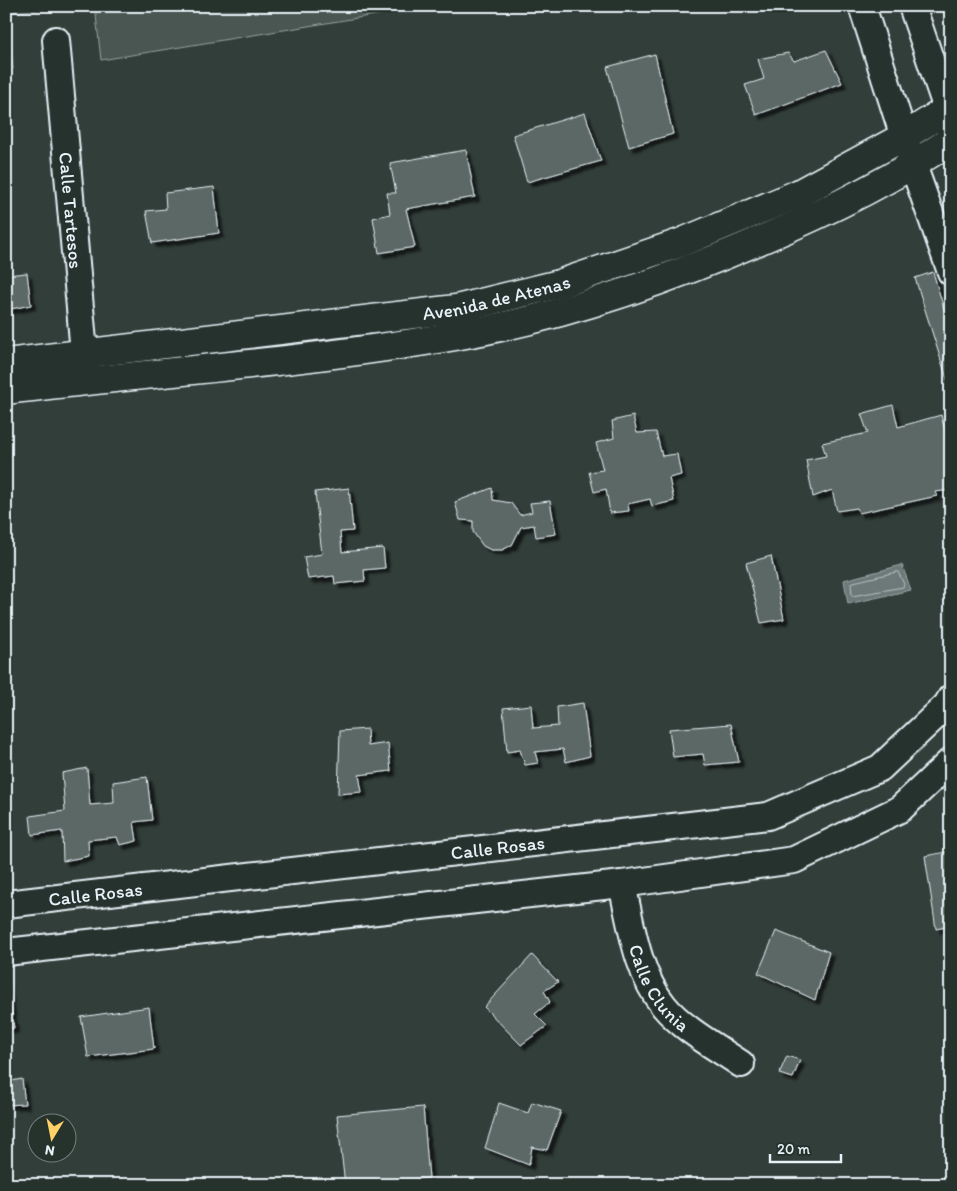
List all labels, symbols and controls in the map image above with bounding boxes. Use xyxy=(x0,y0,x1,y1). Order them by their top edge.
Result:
street label: Calle Tartesos xyxy=(55,151,88,270)
street label: Avenida de Atenas xyxy=(421,270,573,324)
street label: Calle Rosas xyxy=(449,830,546,864)
street label: Calle Rosas xyxy=(47,877,144,911)
street label: Calle Clunia xyxy=(624,942,694,1036)
north arrow xyxy=(28,1114,78,1164)
scale bar xyxy=(770,1131,841,1163)
text: 20 m xyxy=(777,1140,811,1158)
text: N xyxy=(44,1141,56,1160)

